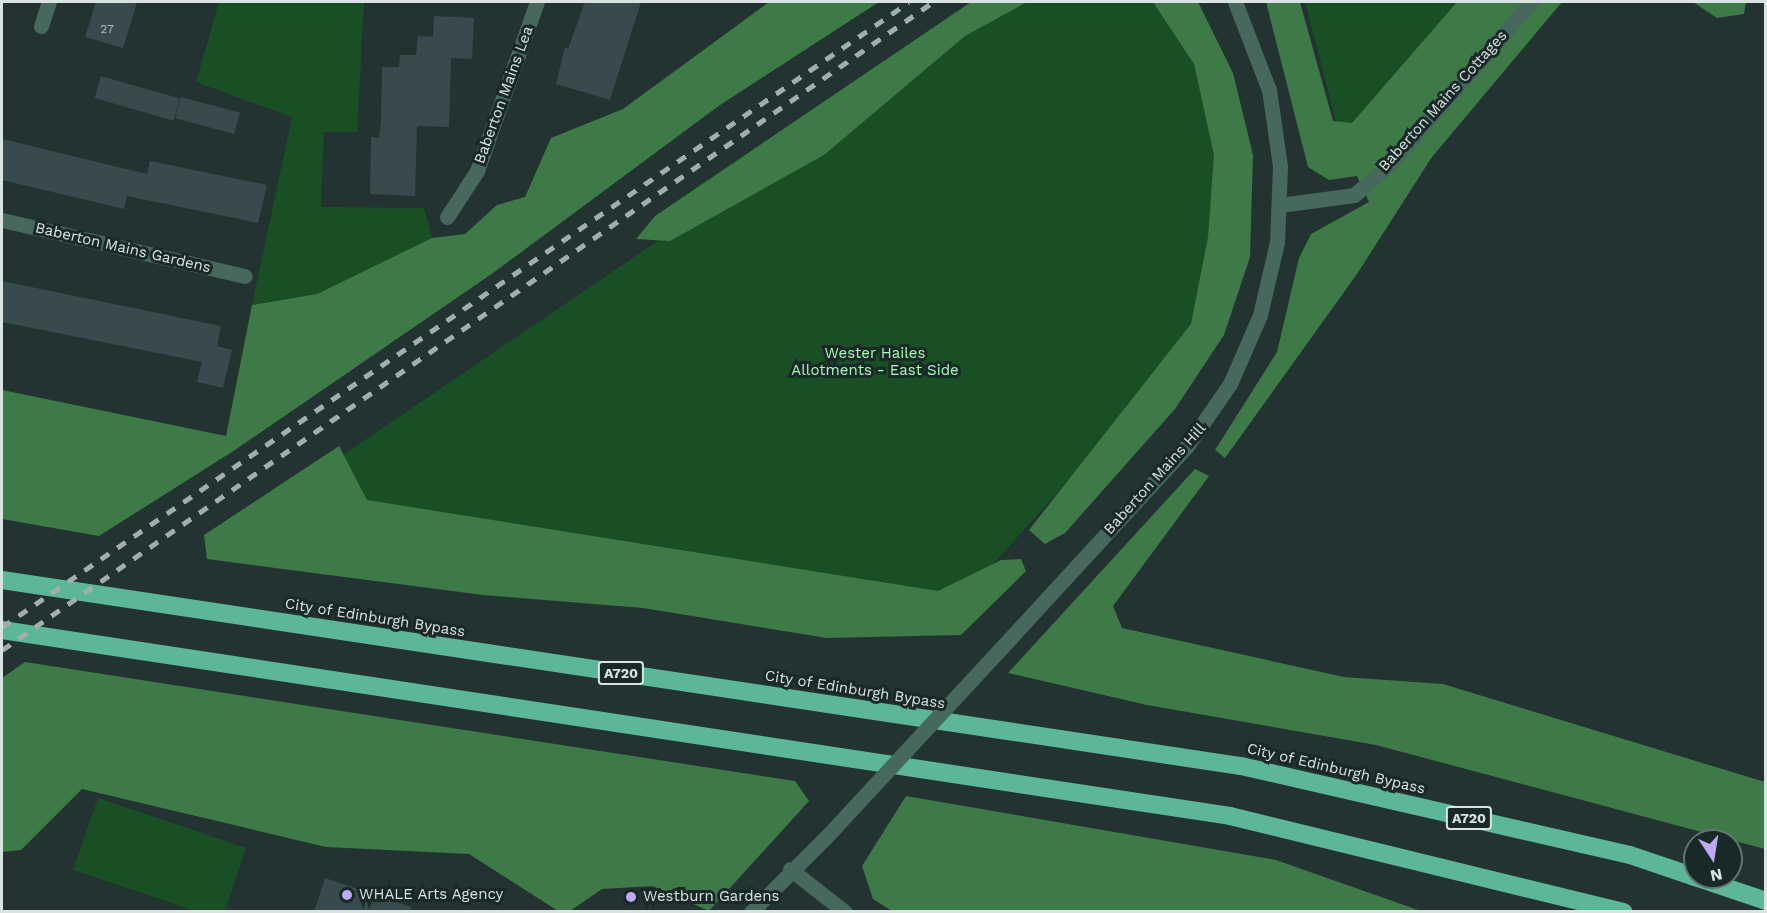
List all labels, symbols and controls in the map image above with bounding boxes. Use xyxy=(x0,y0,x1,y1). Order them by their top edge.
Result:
house number: 27 xyxy=(100,23,114,37)
street label: Baberton Mains Lea xyxy=(471,24,537,166)
street label: Baberton Mains Cottages xyxy=(1375,27,1511,175)
street label: Baberton Mains Gardens xyxy=(33,219,213,277)
park label: Wester Hailes Allotments - East Side xyxy=(791,344,959,379)
street label: Baberton Mains Hill xyxy=(1100,420,1210,538)
street label: City of Edinburgh Bypass xyxy=(283,595,467,641)
road number: A720 xyxy=(597,662,645,684)
street label: City of Edinburgh Bypass xyxy=(763,667,947,713)
street label: City of Edinburgh Bypass xyxy=(1245,740,1427,798)
road number: A720 xyxy=(1445,807,1493,829)
north arrow xyxy=(1683,829,1743,889)
text: N xyxy=(1709,865,1724,886)
place label: WHALE Arts Agency xyxy=(359,886,505,904)
marker: WHALE Arts Agency xyxy=(340,888,354,902)
place label: Westburn Gardens xyxy=(643,888,779,906)
marker: Westburn Gardens xyxy=(624,890,638,904)

